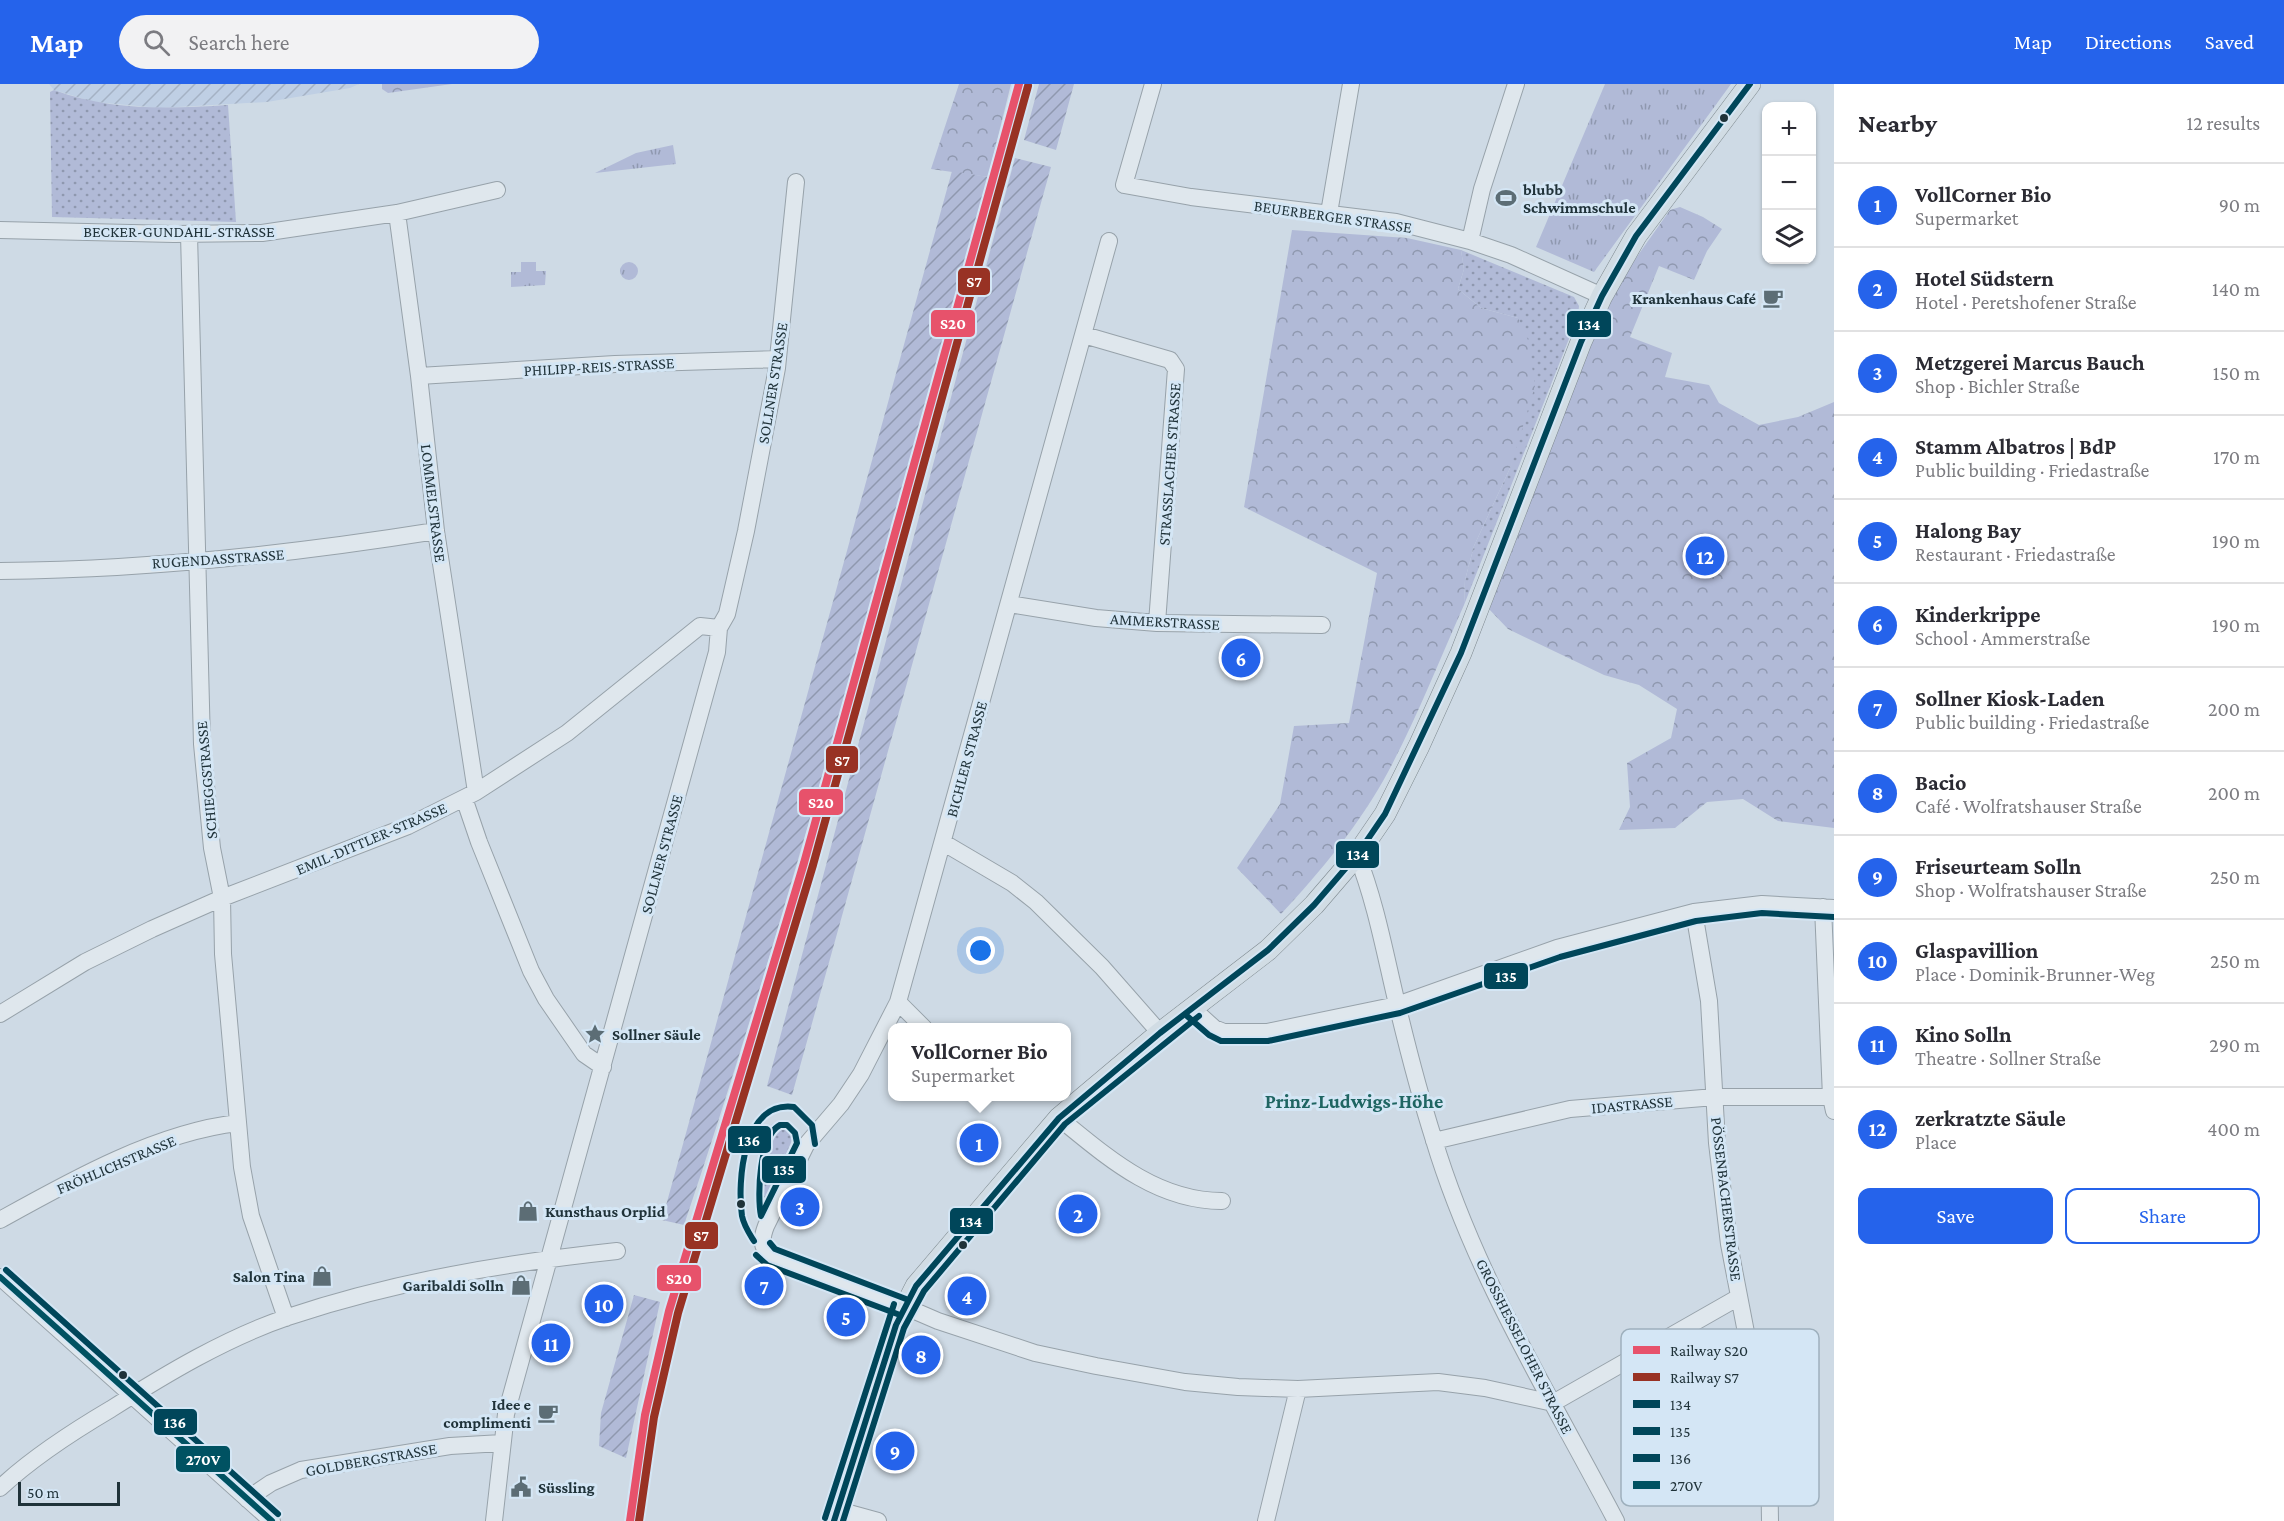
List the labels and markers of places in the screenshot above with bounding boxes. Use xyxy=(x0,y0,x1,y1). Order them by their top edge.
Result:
unlabelled marker xyxy=(1718,112,1730,124)
place label: blubb Schwimmschule xyxy=(1522,181,1636,216)
sports icon: blubb Schwimmschule xyxy=(1494,186,1518,210)
cafe icon: Krankenhaus Café xyxy=(1761,286,1785,310)
place label: Krankenhaus Café xyxy=(1632,290,1757,307)
pin: 12 xyxy=(1686,534,1724,578)
pin: 6 xyxy=(1222,636,1260,680)
place icon: Sollner Säule xyxy=(583,1022,607,1046)
place label: Sollner Säule xyxy=(612,1026,701,1043)
pin: 1 xyxy=(960,1120,998,1166)
pin: 3 xyxy=(780,1184,820,1230)
pin: 2 xyxy=(1058,1192,1098,1236)
unlabelled marker xyxy=(735,1198,747,1210)
shop icon: Kunsthaus Orplid xyxy=(516,1199,540,1223)
place label: Kunsthaus Orplid xyxy=(545,1203,666,1220)
unlabelled marker xyxy=(957,1239,969,1251)
shop icon: Salon Tina xyxy=(310,1264,334,1288)
pin: 7 xyxy=(744,1264,783,1308)
place label: Salon Tina xyxy=(233,1268,305,1285)
shop icon: Garibaldi Solln xyxy=(509,1273,533,1297)
pin: 4 xyxy=(948,1274,986,1318)
place label: Garibaldi Solln xyxy=(402,1277,504,1294)
pin: 10 xyxy=(584,1282,624,1326)
pin: 5 xyxy=(826,1294,866,1340)
pin: 11 xyxy=(532,1320,570,1366)
pin: 8 xyxy=(902,1332,940,1378)
unlabelled marker xyxy=(117,1369,129,1381)
place label: Idee e complimenti xyxy=(443,1396,532,1431)
cafe icon: Idee e complimenti xyxy=(536,1401,560,1425)
pin: 9 xyxy=(876,1428,914,1474)
public building icon: Süssling xyxy=(509,1475,533,1499)
place label: Süssling xyxy=(538,1479,595,1496)

